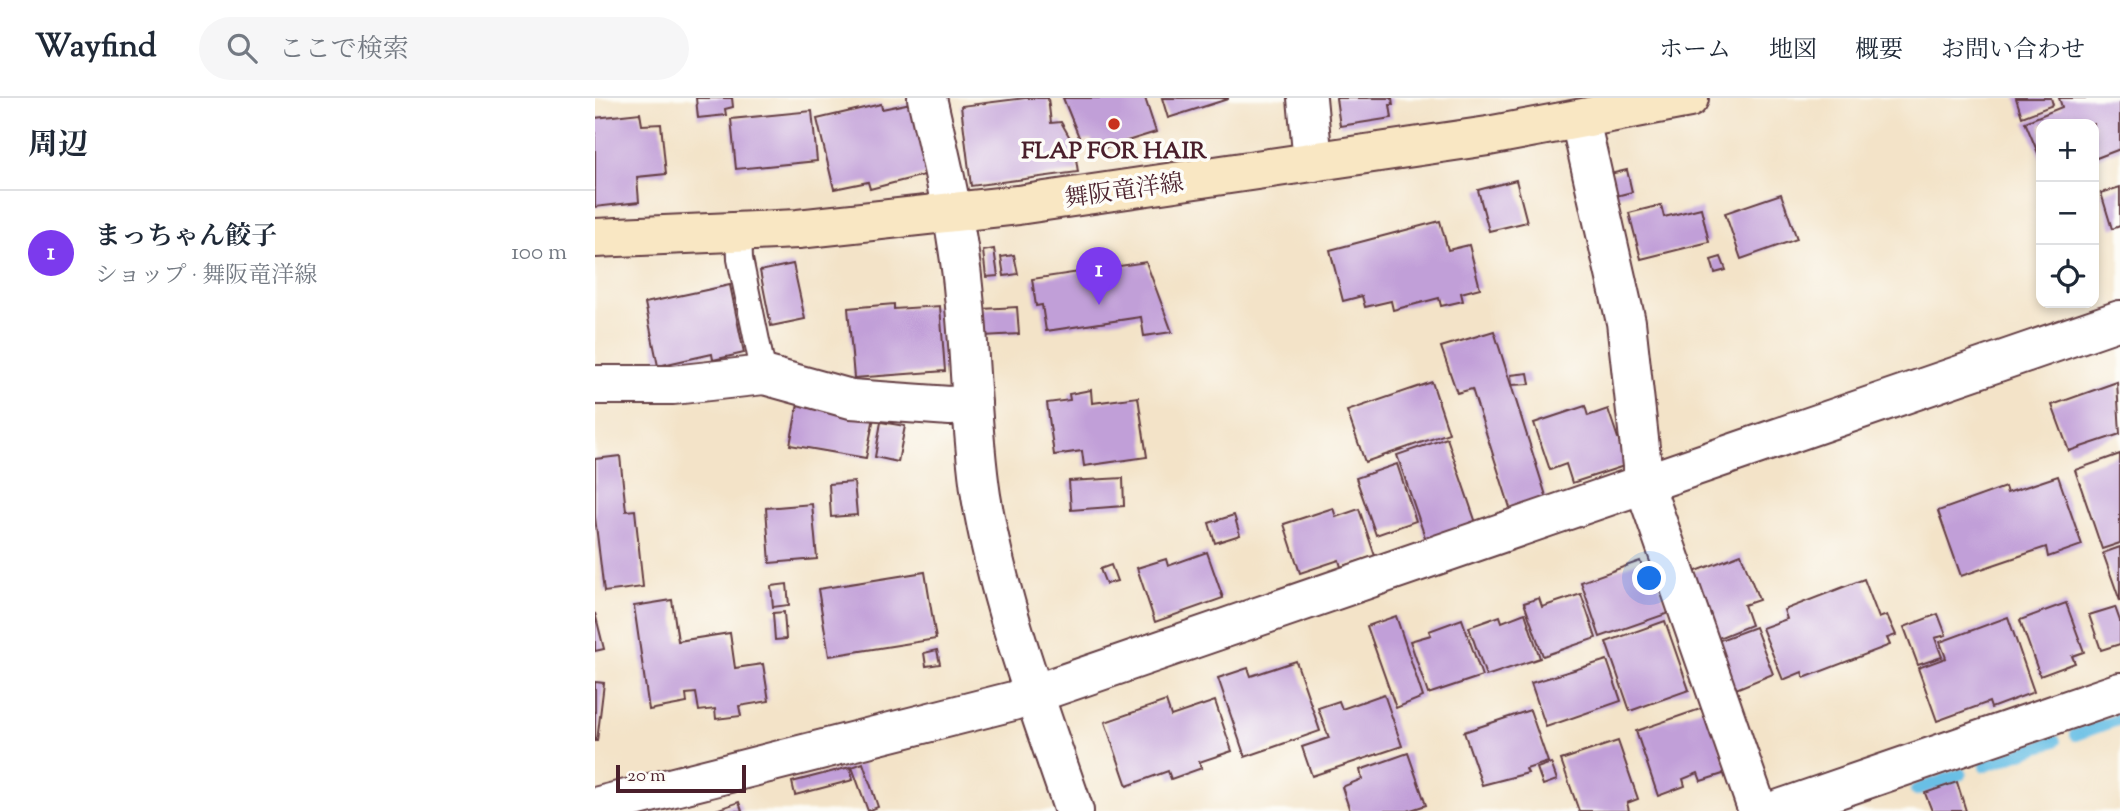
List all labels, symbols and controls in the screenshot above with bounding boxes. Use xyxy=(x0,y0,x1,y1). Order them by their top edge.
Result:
search box xyxy=(199,17,689,80)
text: Wayfind xyxy=(35,24,157,72)
icon: search xyxy=(223,29,261,67)
text: ここで検索 xyxy=(279,32,409,69)
text: ホーム xyxy=(1659,34,1731,68)
text: 地図 xyxy=(1769,34,1817,68)
text: 概要 xyxy=(1855,34,1903,68)
text: お問い合わせ xyxy=(1941,34,2085,68)
marker: FLAP FOR HAIR xyxy=(1106,116,1122,132)
map controls xyxy=(2036,119,2099,308)
button: + xyxy=(2036,119,2099,182)
text: 周辺 xyxy=(28,125,88,168)
place label: FLAP FOR HAIR xyxy=(1021,135,1208,169)
street label: 舞阪竜洋線 xyxy=(1062,167,1186,217)
button: − xyxy=(2036,182,2099,245)
text: まっちゃん餃子 xyxy=(95,219,277,256)
text: 1 xyxy=(47,237,55,270)
text: 100 m xyxy=(511,237,567,270)
button: locate xyxy=(2036,245,2099,308)
pin: 1 xyxy=(1076,247,1122,305)
text: ショップ · 舞阪竜洋線 xyxy=(95,260,317,293)
your location xyxy=(1632,561,1666,595)
scale bar xyxy=(616,762,745,794)
text: 20 m xyxy=(627,763,666,790)

